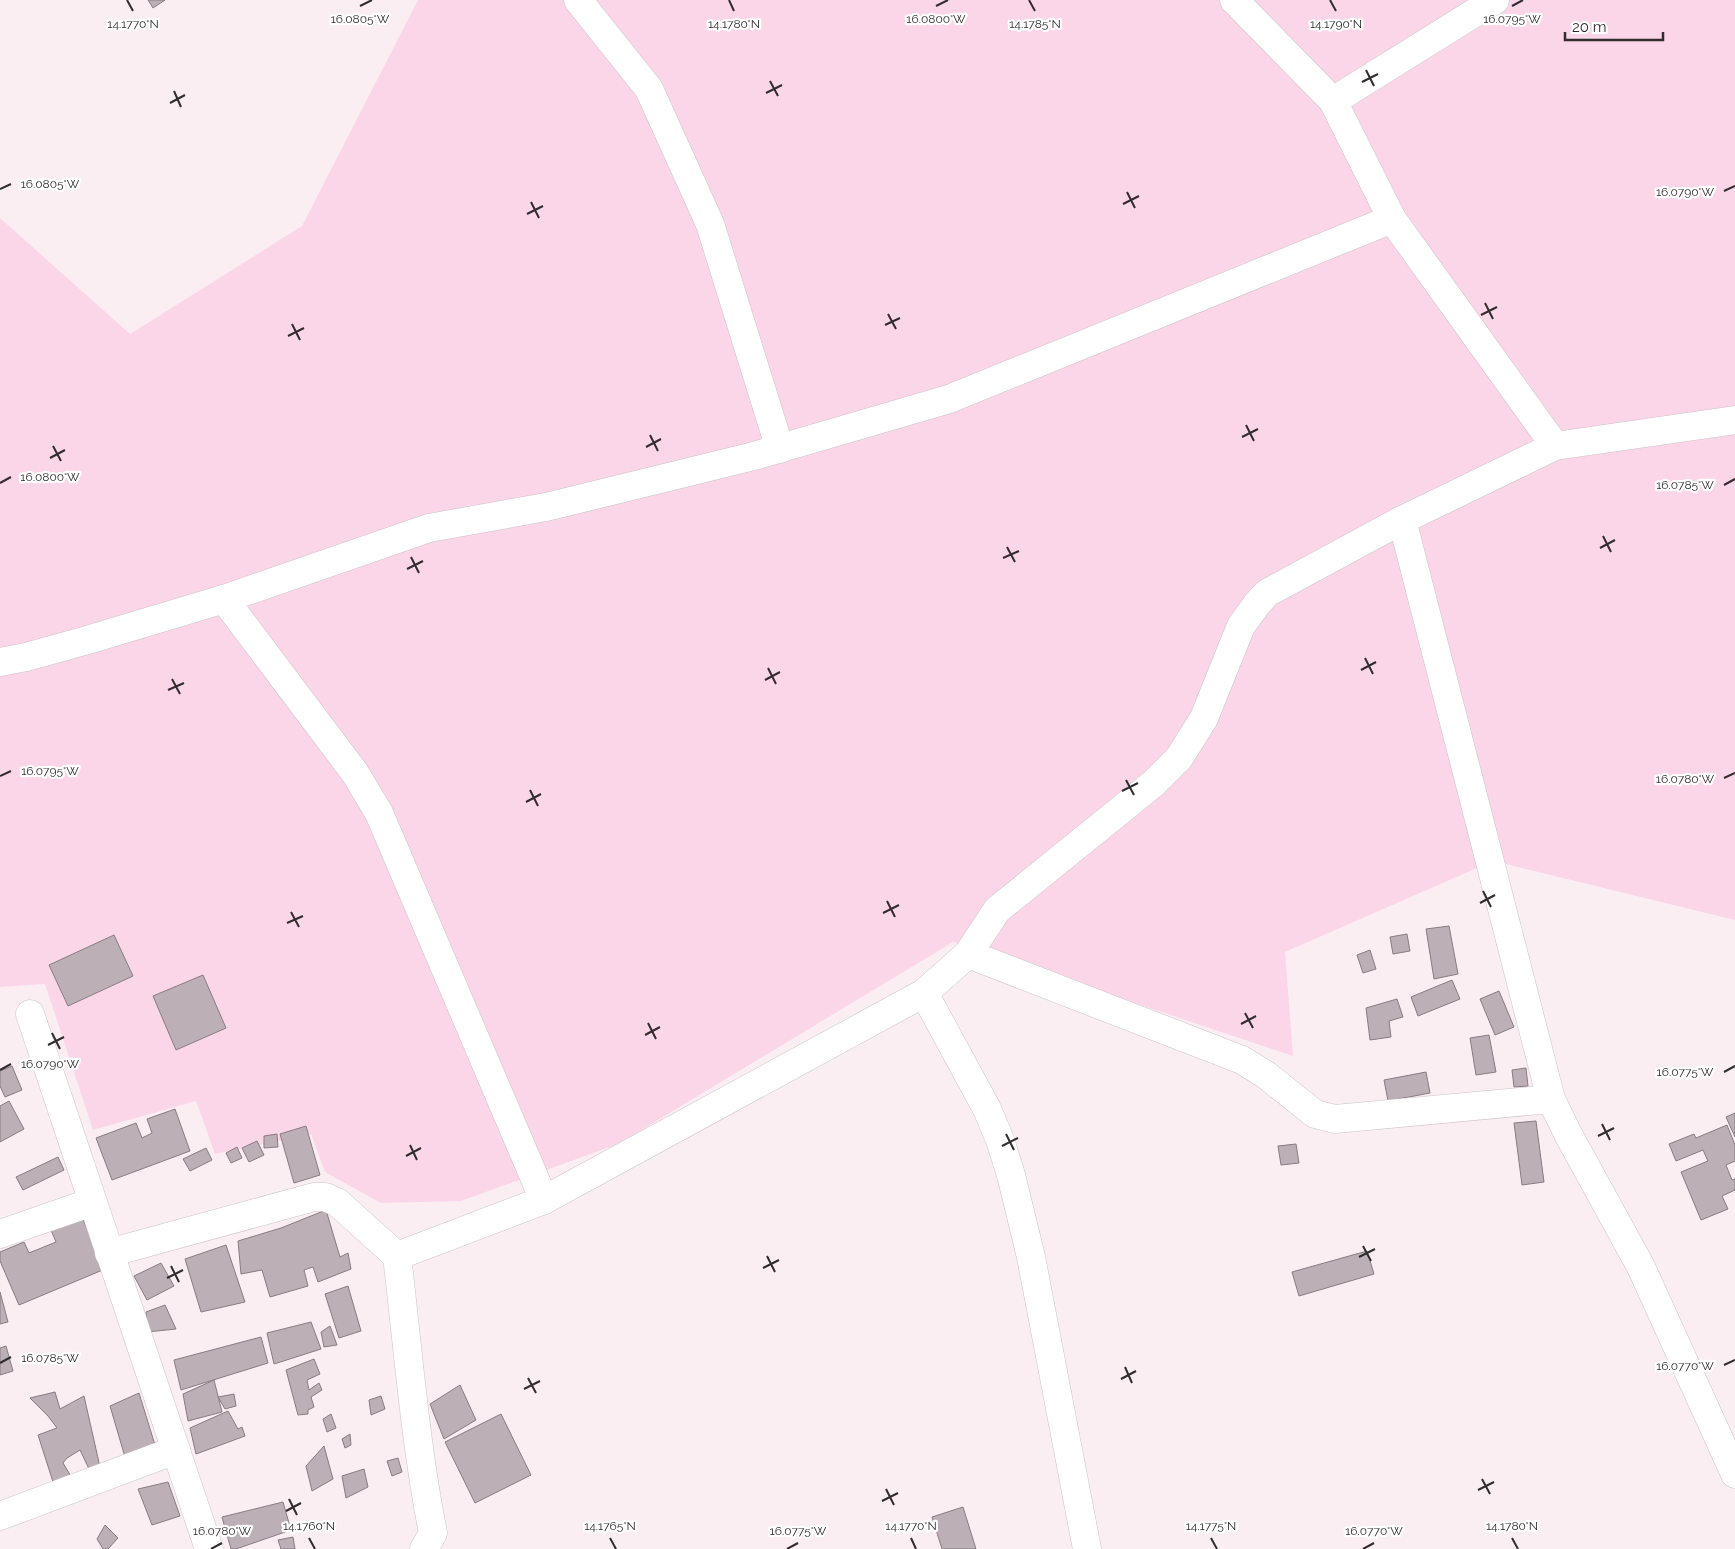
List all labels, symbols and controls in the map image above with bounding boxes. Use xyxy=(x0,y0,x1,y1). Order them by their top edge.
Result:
scale bar xyxy=(1565,10,1662,42)
text: 16.0805°W xyxy=(331,12,390,26)
text: 16.0800°W xyxy=(906,12,966,26)
text: 16.0795°W xyxy=(1483,12,1541,26)
text: 14.1770°N xyxy=(107,17,159,31)
text: 14.1780°N xyxy=(708,17,760,31)
text: 14.1785°N xyxy=(1009,17,1061,31)
text: 14.1790°N xyxy=(1310,17,1362,31)
text: 20 m xyxy=(1572,18,1607,36)
text: 16.0805°W xyxy=(21,177,80,191)
text: 16.0790°W xyxy=(1656,185,1715,199)
text: 16.0800°W xyxy=(20,470,80,484)
text: 16.0785°W xyxy=(1656,478,1714,492)
text: 16.0795°W xyxy=(21,764,79,778)
text: 16.0780°W xyxy=(1656,772,1715,786)
text: 16.0790°W xyxy=(21,1057,80,1071)
text: 16.0775°W xyxy=(1657,1065,1714,1079)
text: 16.0785°W xyxy=(21,1351,79,1365)
text: 16.0770°W xyxy=(1656,1359,1714,1373)
text: 14.1760°N xyxy=(283,1519,335,1533)
text: 14.1765°N xyxy=(584,1519,636,1533)
text: 14.1770°N xyxy=(885,1519,937,1533)
text: 14.1775°N xyxy=(1186,1519,1236,1533)
text: 14.1780°N xyxy=(1486,1519,1538,1533)
text: 16.0780°W xyxy=(193,1524,252,1538)
text: 16.0775°W xyxy=(770,1524,827,1538)
text: 16.0770°W xyxy=(1345,1524,1403,1538)

